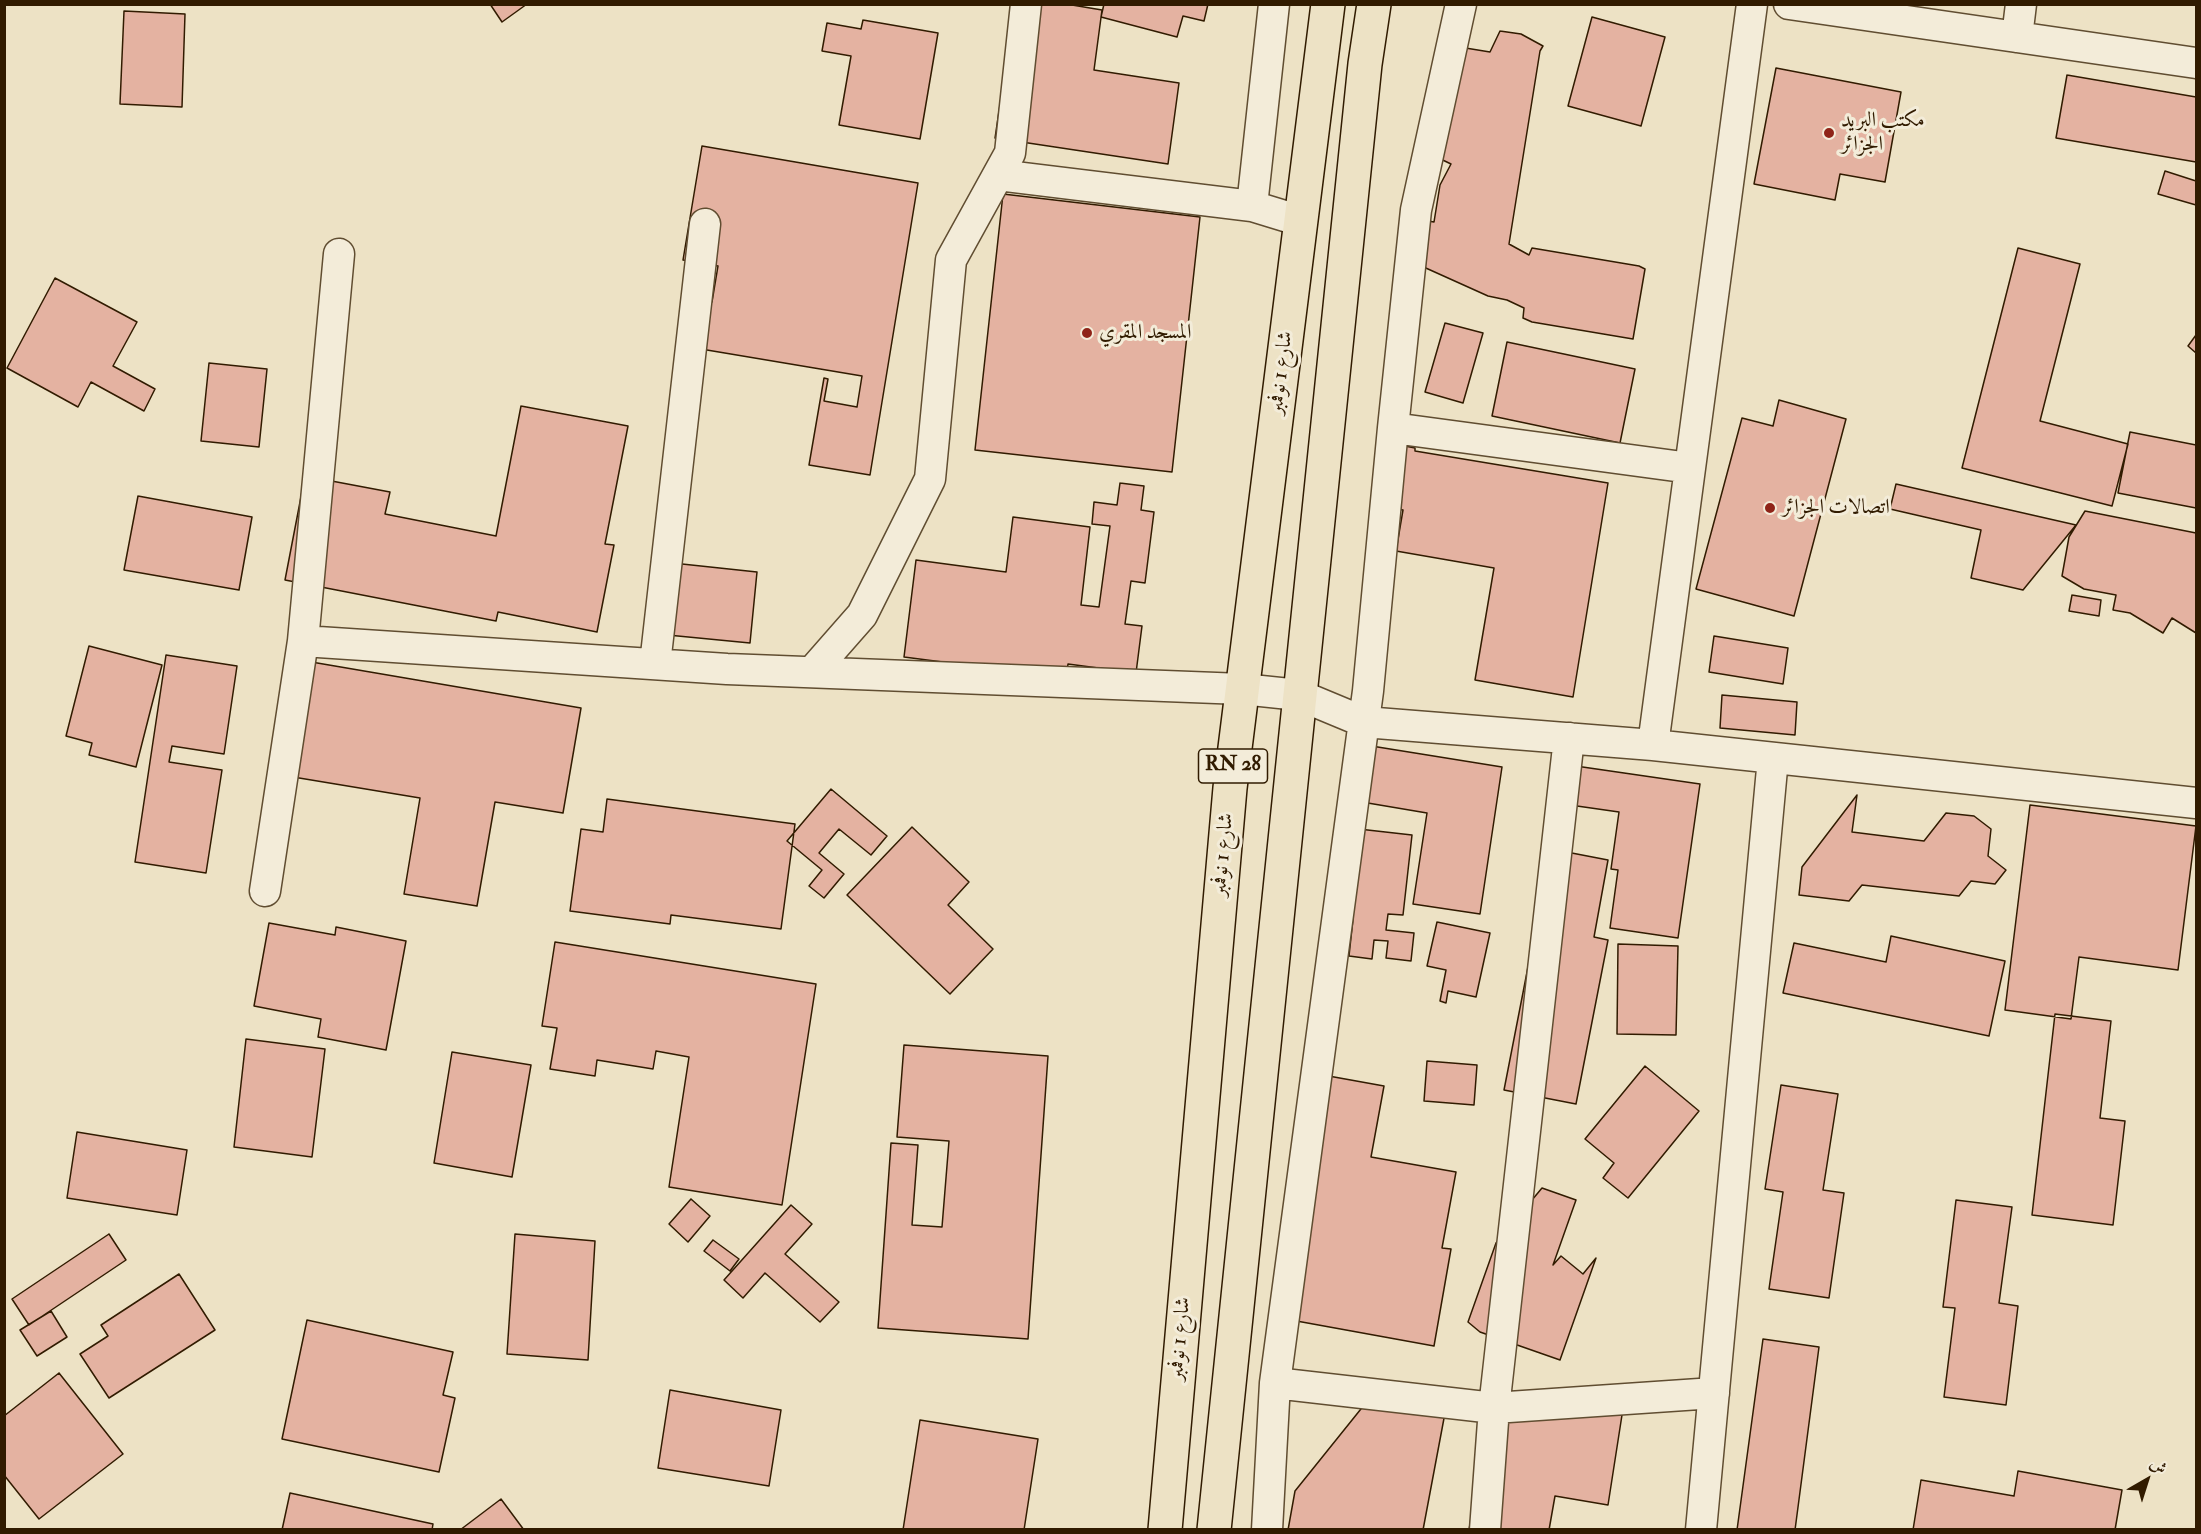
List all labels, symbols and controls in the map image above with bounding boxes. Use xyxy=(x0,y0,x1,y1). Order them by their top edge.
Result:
place label: مكتب البريد الجزائر xyxy=(1841,108,1925,158)
marker: مكتب البريد الجزائر xyxy=(1822,126,1836,140)
place label: المسجد المقري xyxy=(1099,320,1192,346)
marker: المسجد المقري xyxy=(1080,326,1094,340)
street label: شارع 1 نوفمبر xyxy=(1264,330,1300,416)
place label: اتصالات الجزائر xyxy=(1782,495,1890,521)
marker: اتصالات الجزائر xyxy=(1763,501,1777,515)
road number: RN 28 xyxy=(1198,749,1268,783)
street label: شارع 1 نوفمبر xyxy=(1208,812,1240,898)
street label: شارع 1 نوفمبر xyxy=(1165,1296,1197,1382)
north arrow xyxy=(2117,1450,2177,1510)
text: ش xyxy=(2146,1453,2171,1479)

